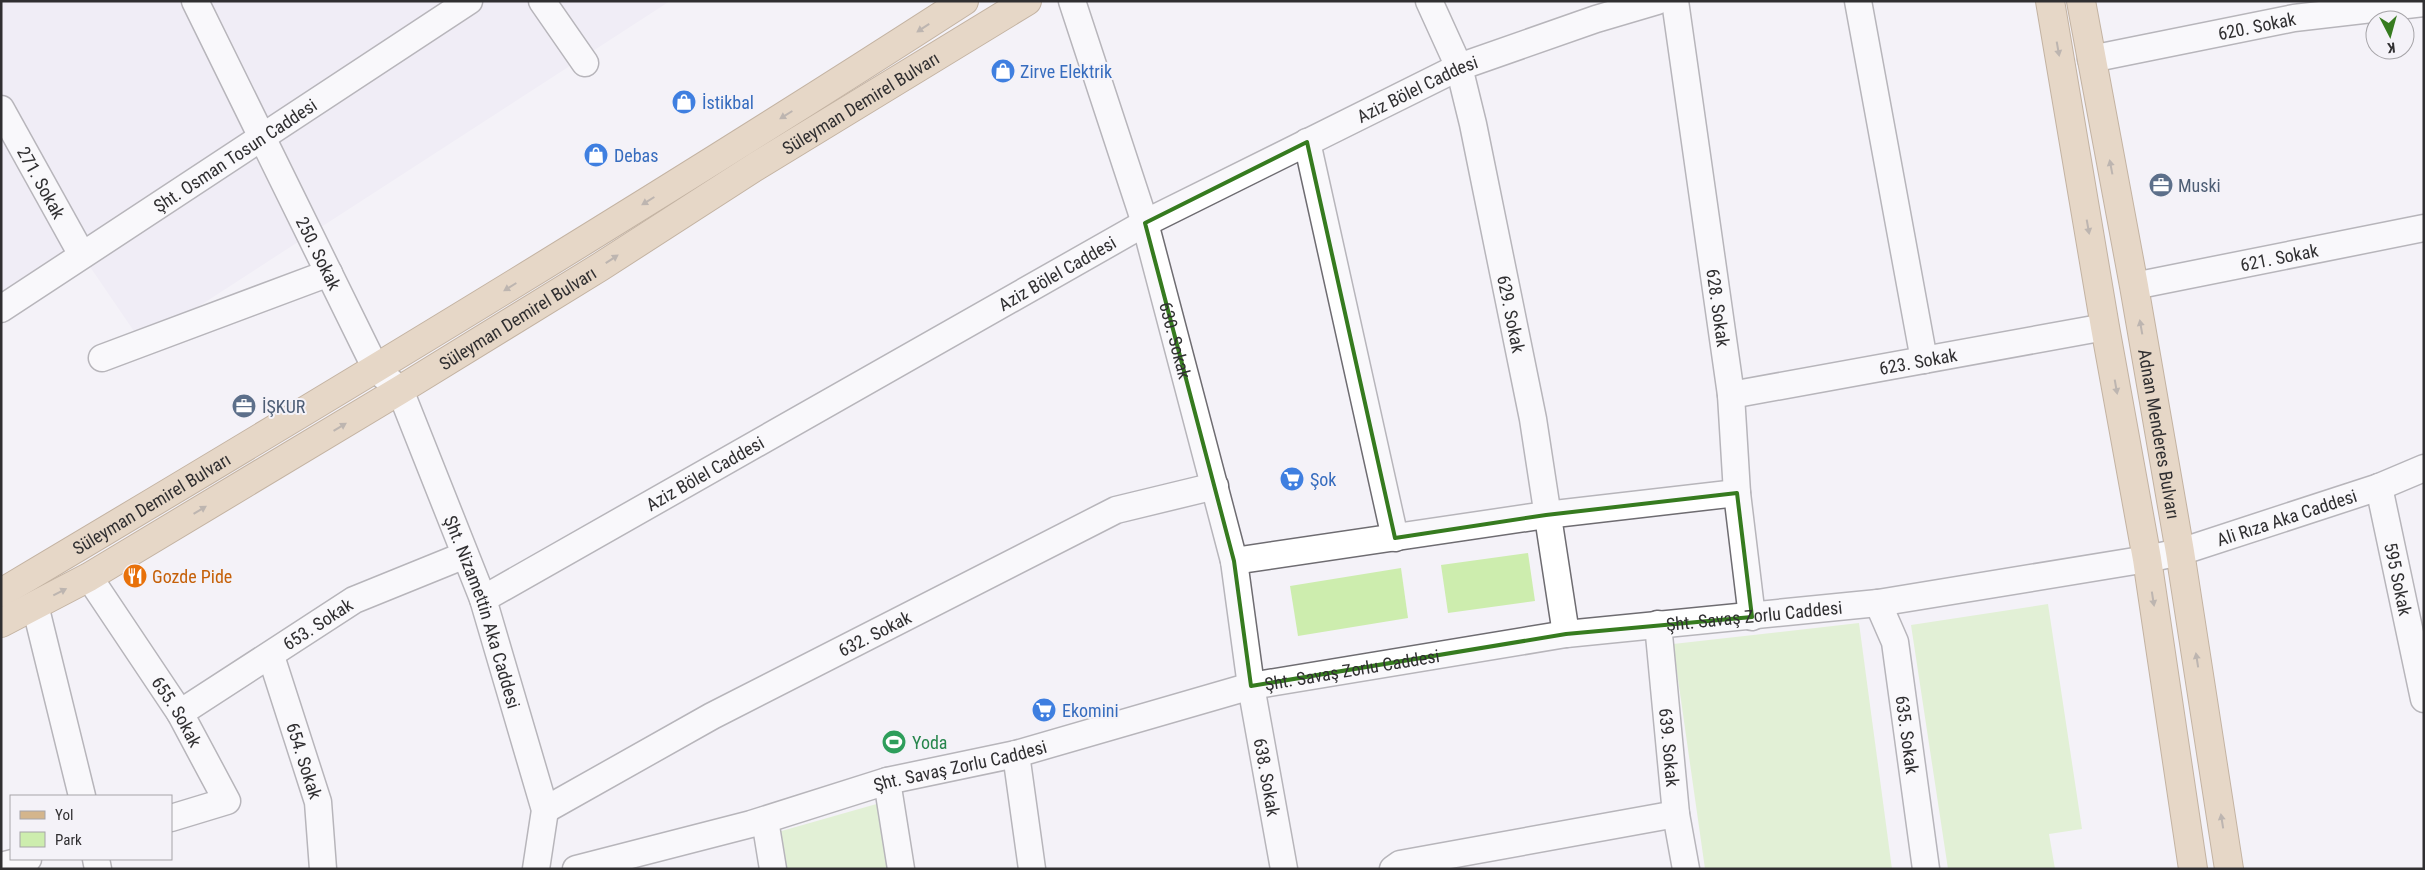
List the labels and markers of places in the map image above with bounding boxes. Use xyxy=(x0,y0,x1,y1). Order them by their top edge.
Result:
shop icon: Zirve Elektrik xyxy=(990,58,1016,84)
place label: Zirve Elektrik xyxy=(1020,61,1112,82)
shop icon: İstikbal xyxy=(671,89,697,115)
place label: İstikbal xyxy=(702,92,754,113)
shop icon: Debas xyxy=(583,142,609,168)
place label: Debas xyxy=(614,145,658,166)
office icon: Muski xyxy=(2148,172,2174,198)
place label: Muski xyxy=(2178,175,2221,196)
office icon: İŞKUR xyxy=(231,393,257,419)
place label: İŞKUR xyxy=(262,396,306,417)
supermarket icon: Şok xyxy=(1279,466,1305,492)
place label: Şok xyxy=(1310,469,1336,490)
restaurant icon: Gozde Pide xyxy=(122,563,148,589)
place label: Gozde Pide xyxy=(152,566,232,587)
supermarket icon: Ekomini xyxy=(1031,697,1057,723)
place label: Ekomini xyxy=(1062,700,1119,721)
sports icon: Yoda xyxy=(881,729,907,755)
place label: Yoda xyxy=(912,732,947,753)

